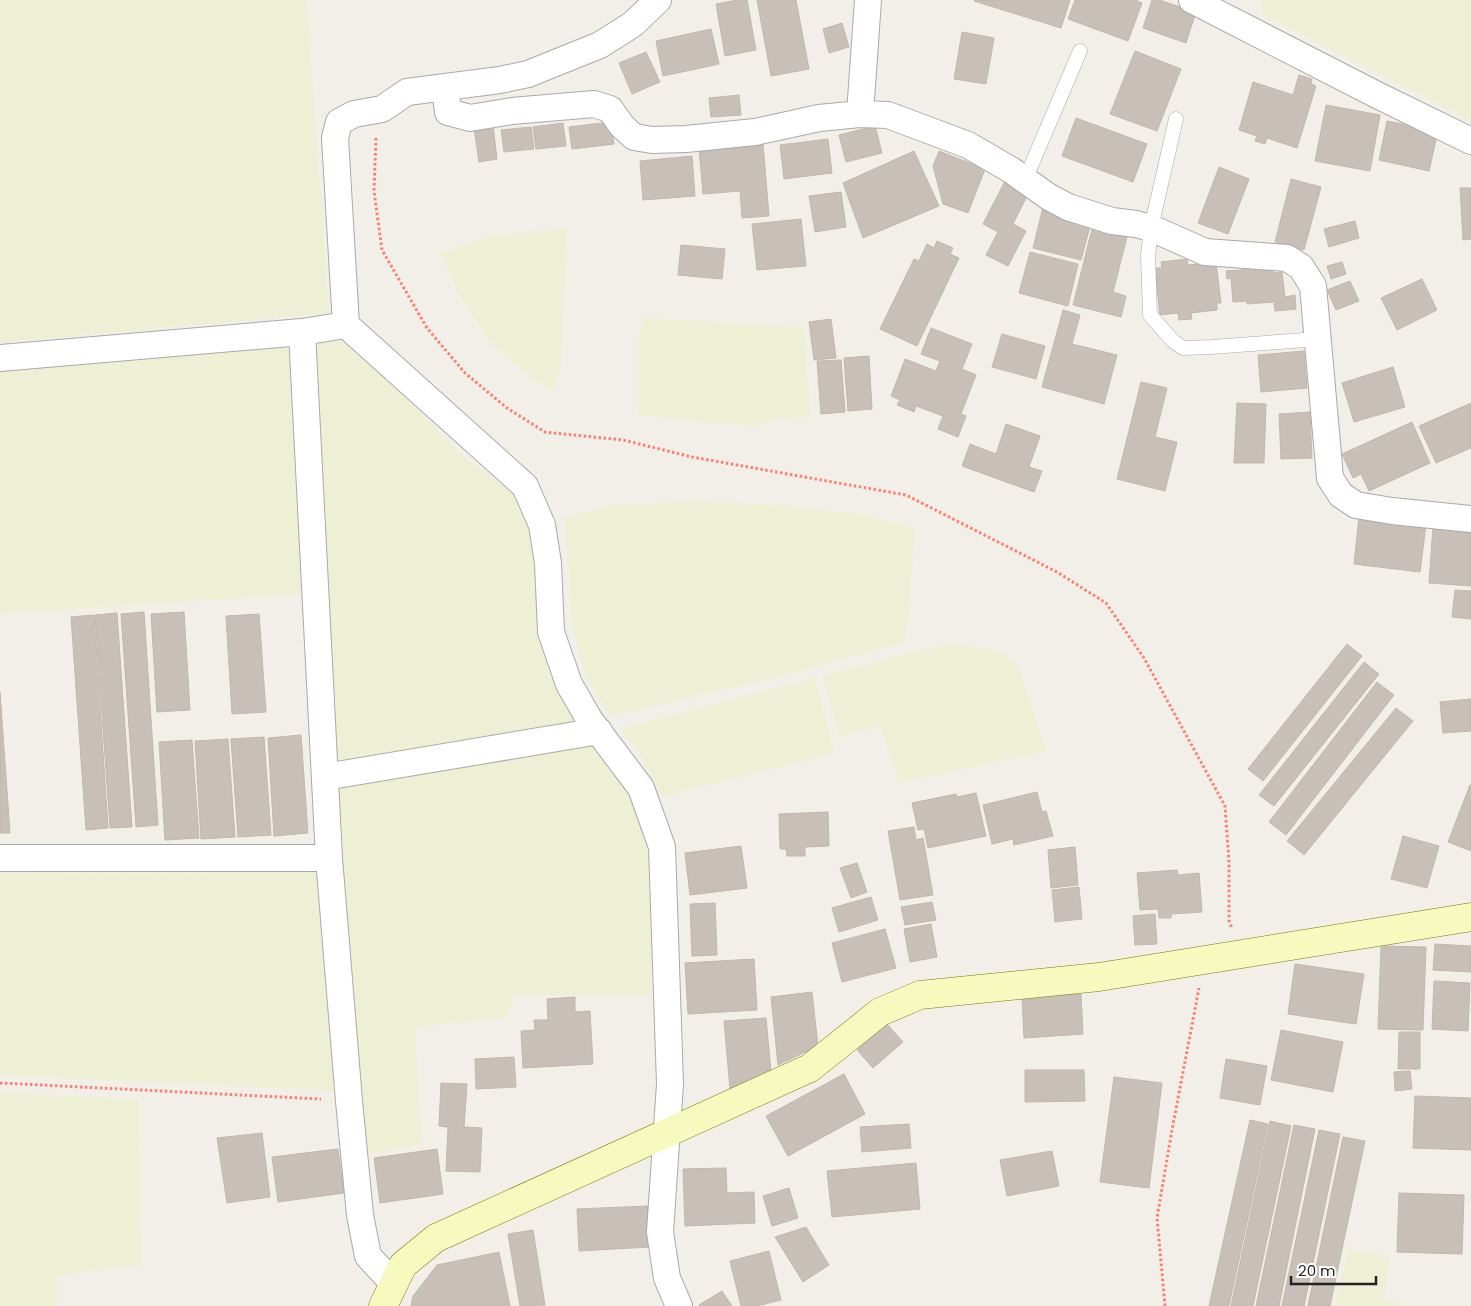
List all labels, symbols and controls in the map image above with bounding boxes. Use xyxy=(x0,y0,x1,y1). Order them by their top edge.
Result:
scale bar xyxy=(1291,1254,1376,1286)
text: 20 m xyxy=(1298,1260,1336,1281)

